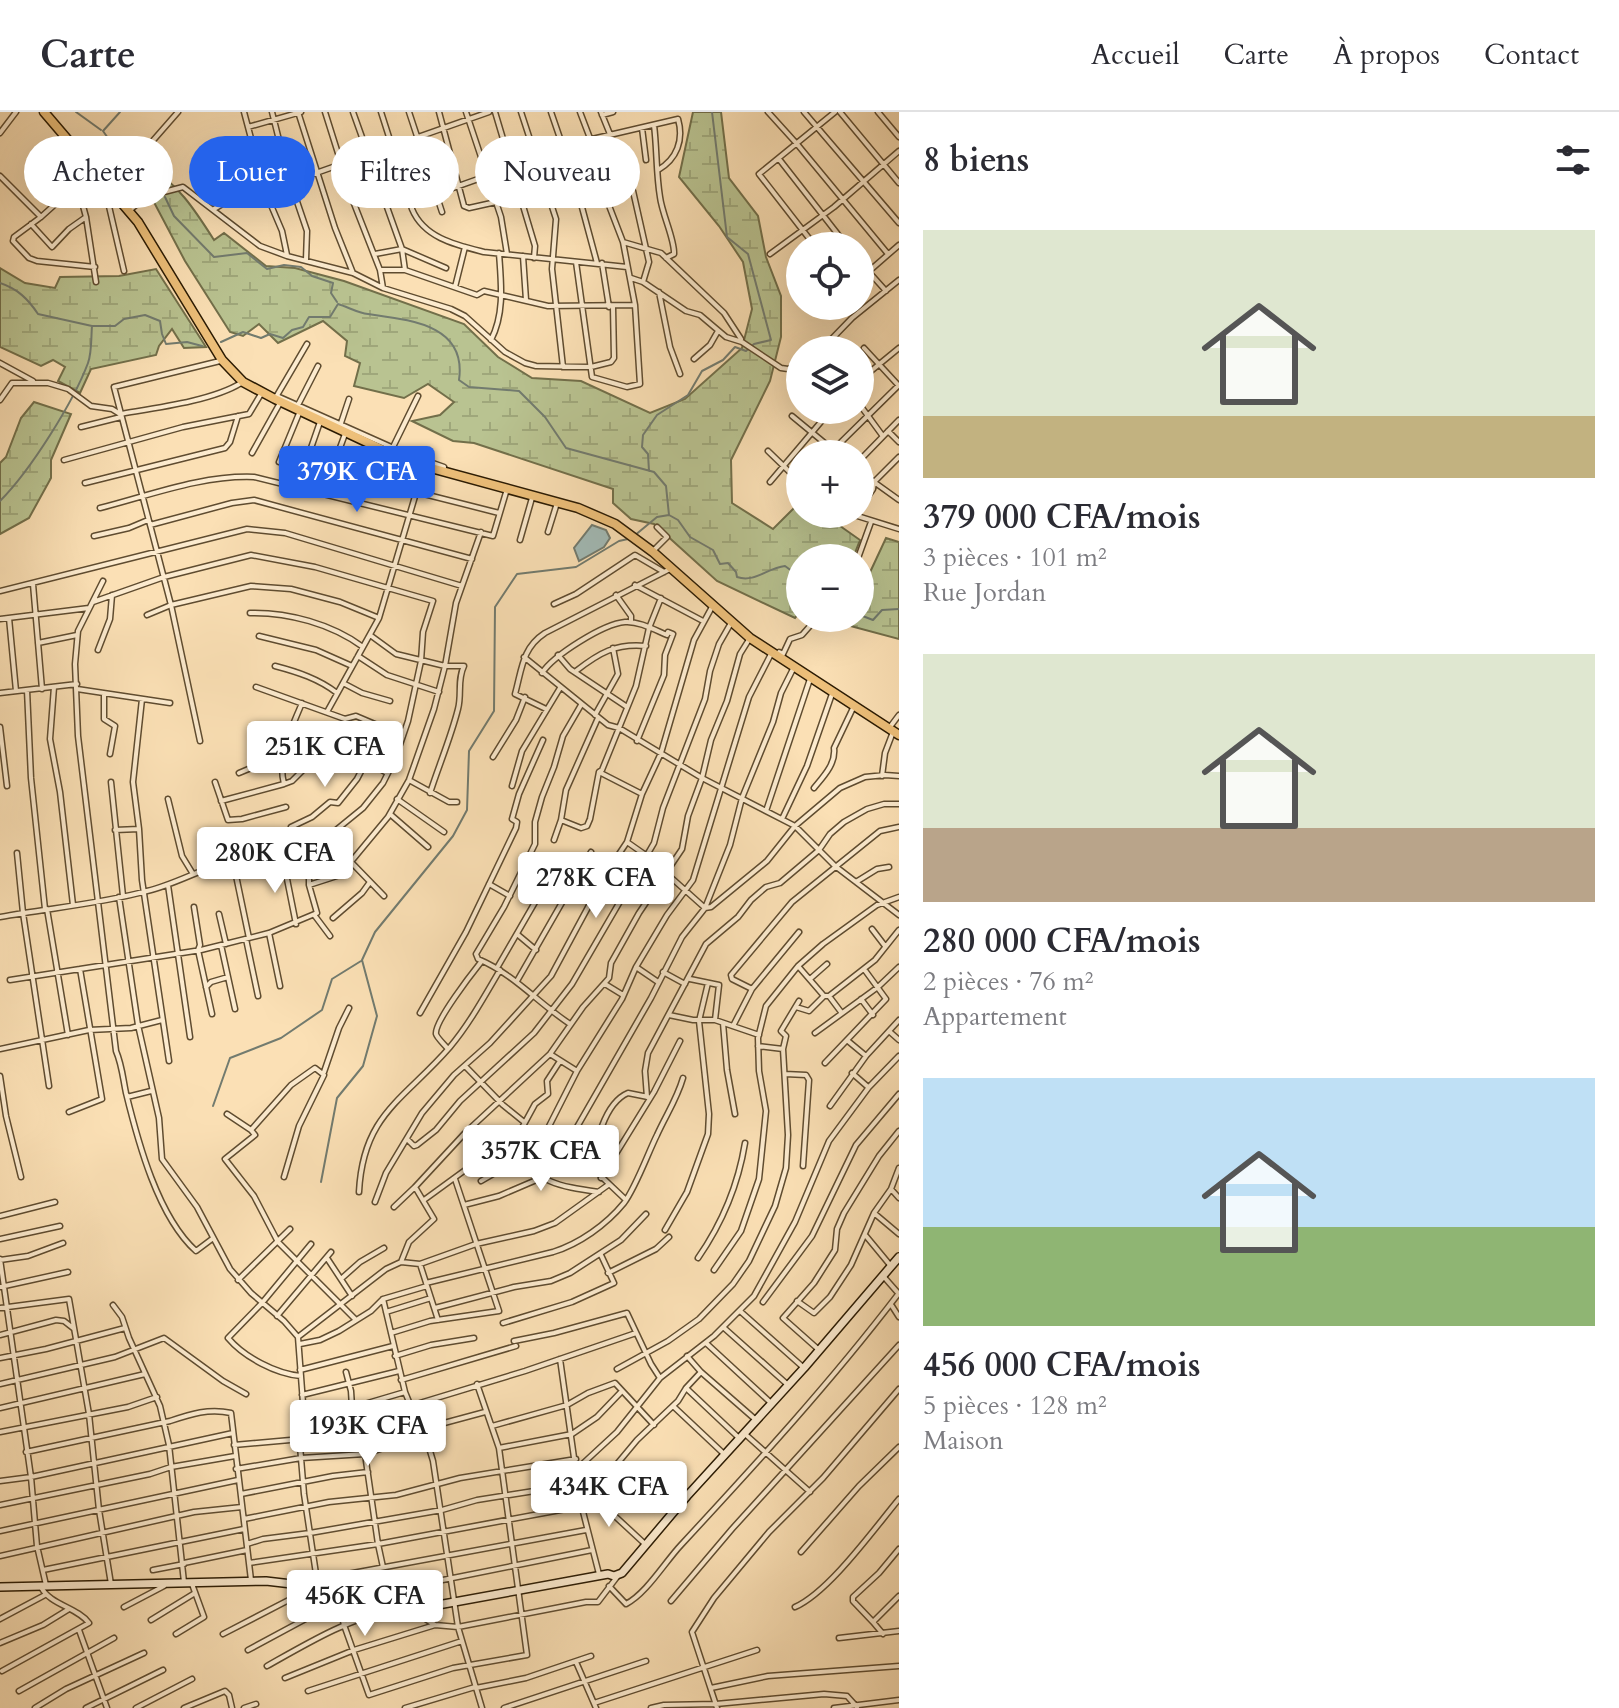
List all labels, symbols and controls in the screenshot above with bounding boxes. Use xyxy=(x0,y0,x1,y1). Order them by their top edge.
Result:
text: Carte xyxy=(40,29,136,81)
text: Accueil xyxy=(1091,36,1180,74)
text: Carte xyxy=(1224,36,1289,74)
text: À propos xyxy=(1333,36,1440,74)
text: Contact xyxy=(1484,36,1579,74)
chip: Acheter xyxy=(24,136,173,208)
chip: Louer xyxy=(189,136,315,208)
chip: Filtres xyxy=(331,136,459,208)
chip: Nouveau xyxy=(475,136,640,208)
text: 8 biens xyxy=(923,137,1029,183)
icon: filters xyxy=(1551,138,1595,182)
map controls xyxy=(786,232,874,632)
button: locate xyxy=(786,232,874,320)
icon: home xyxy=(1187,282,1331,426)
button: layers xyxy=(786,336,874,424)
button: + xyxy=(786,440,874,528)
pin: 379K CFA xyxy=(274,446,440,514)
text: 379K CFA xyxy=(297,454,417,489)
text: 379 000 CFA/mois xyxy=(923,494,1201,540)
text: 3 pièces · 101 m² xyxy=(923,540,1107,575)
button: − xyxy=(786,544,874,632)
text: Rue Jordan xyxy=(923,575,1046,610)
icon: home xyxy=(1187,706,1331,850)
pin: 251K CFA xyxy=(242,721,408,789)
text: 251K CFA xyxy=(265,729,385,764)
pin: 280K CFA xyxy=(192,827,358,895)
text: 280K CFA xyxy=(215,835,335,870)
pin: 278K CFA xyxy=(513,852,679,920)
text: 278K CFA xyxy=(536,860,656,895)
text: 280 000 CFA/mois xyxy=(923,918,1201,964)
text: 2 pièces · 76 m² xyxy=(923,964,1094,999)
text: Appartement xyxy=(923,999,1067,1034)
pin: 357K CFA xyxy=(458,1125,624,1193)
icon: home xyxy=(1187,1130,1331,1274)
text: 357K CFA xyxy=(481,1133,601,1168)
text: 456 000 CFA/mois xyxy=(923,1342,1201,1388)
text: 5 pièces · 128 m² xyxy=(923,1388,1107,1423)
pin: 193K CFA xyxy=(285,1400,451,1468)
text: 193K CFA xyxy=(308,1408,428,1443)
text: Maison xyxy=(923,1423,1004,1458)
pin: 434K CFA xyxy=(526,1461,692,1529)
text: 434K CFA xyxy=(549,1469,669,1504)
pin: 456K CFA xyxy=(282,1570,448,1638)
text: 456K CFA xyxy=(305,1578,425,1613)

